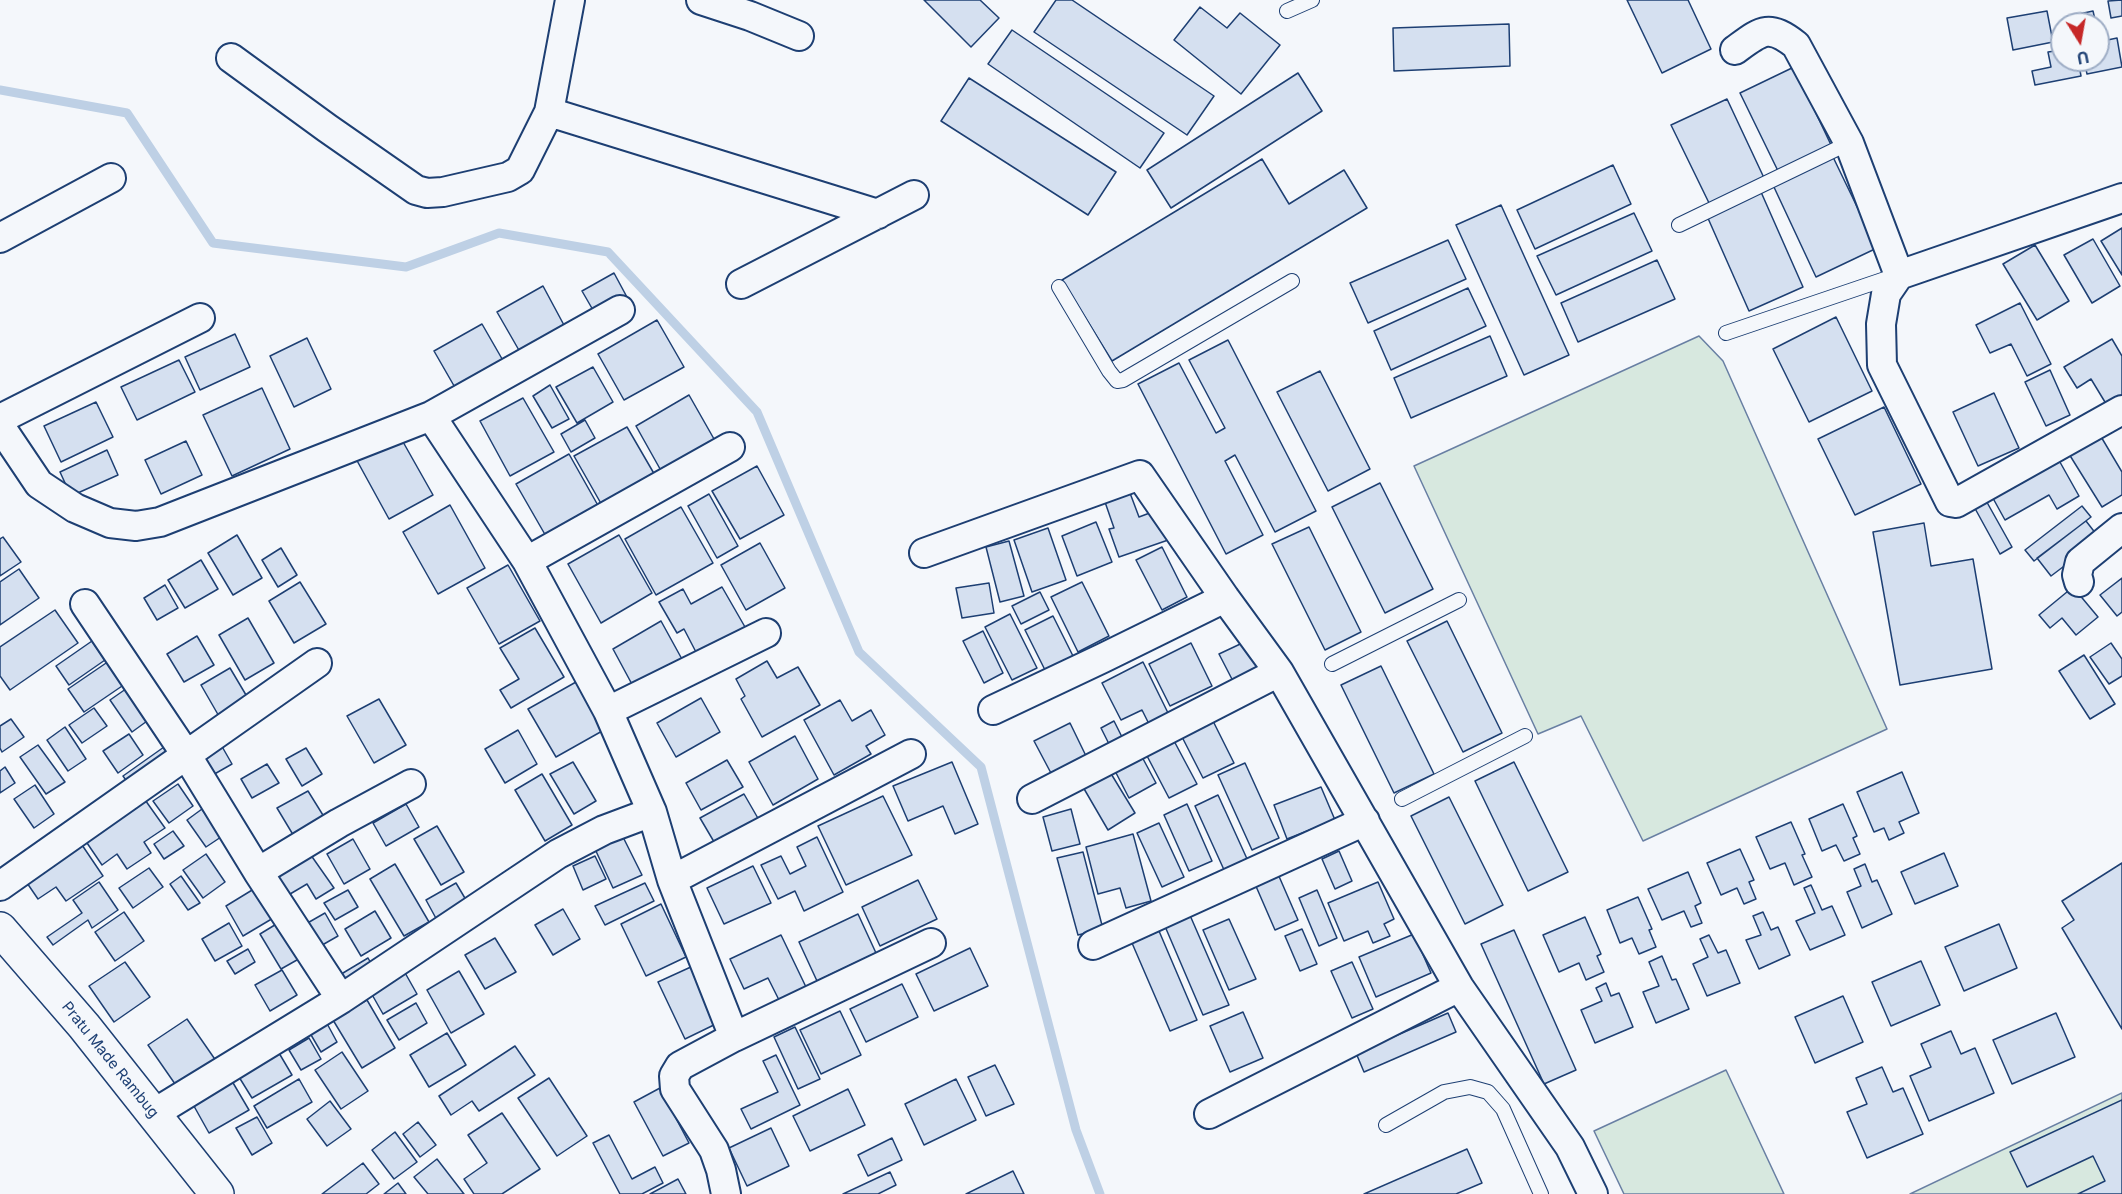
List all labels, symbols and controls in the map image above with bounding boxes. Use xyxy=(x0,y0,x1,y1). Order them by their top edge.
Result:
north arrow xyxy=(2050,12,2110,72)
text: U xyxy=(2075,47,2091,69)
street label: Pratu Made Rambug xyxy=(58,998,162,1122)

